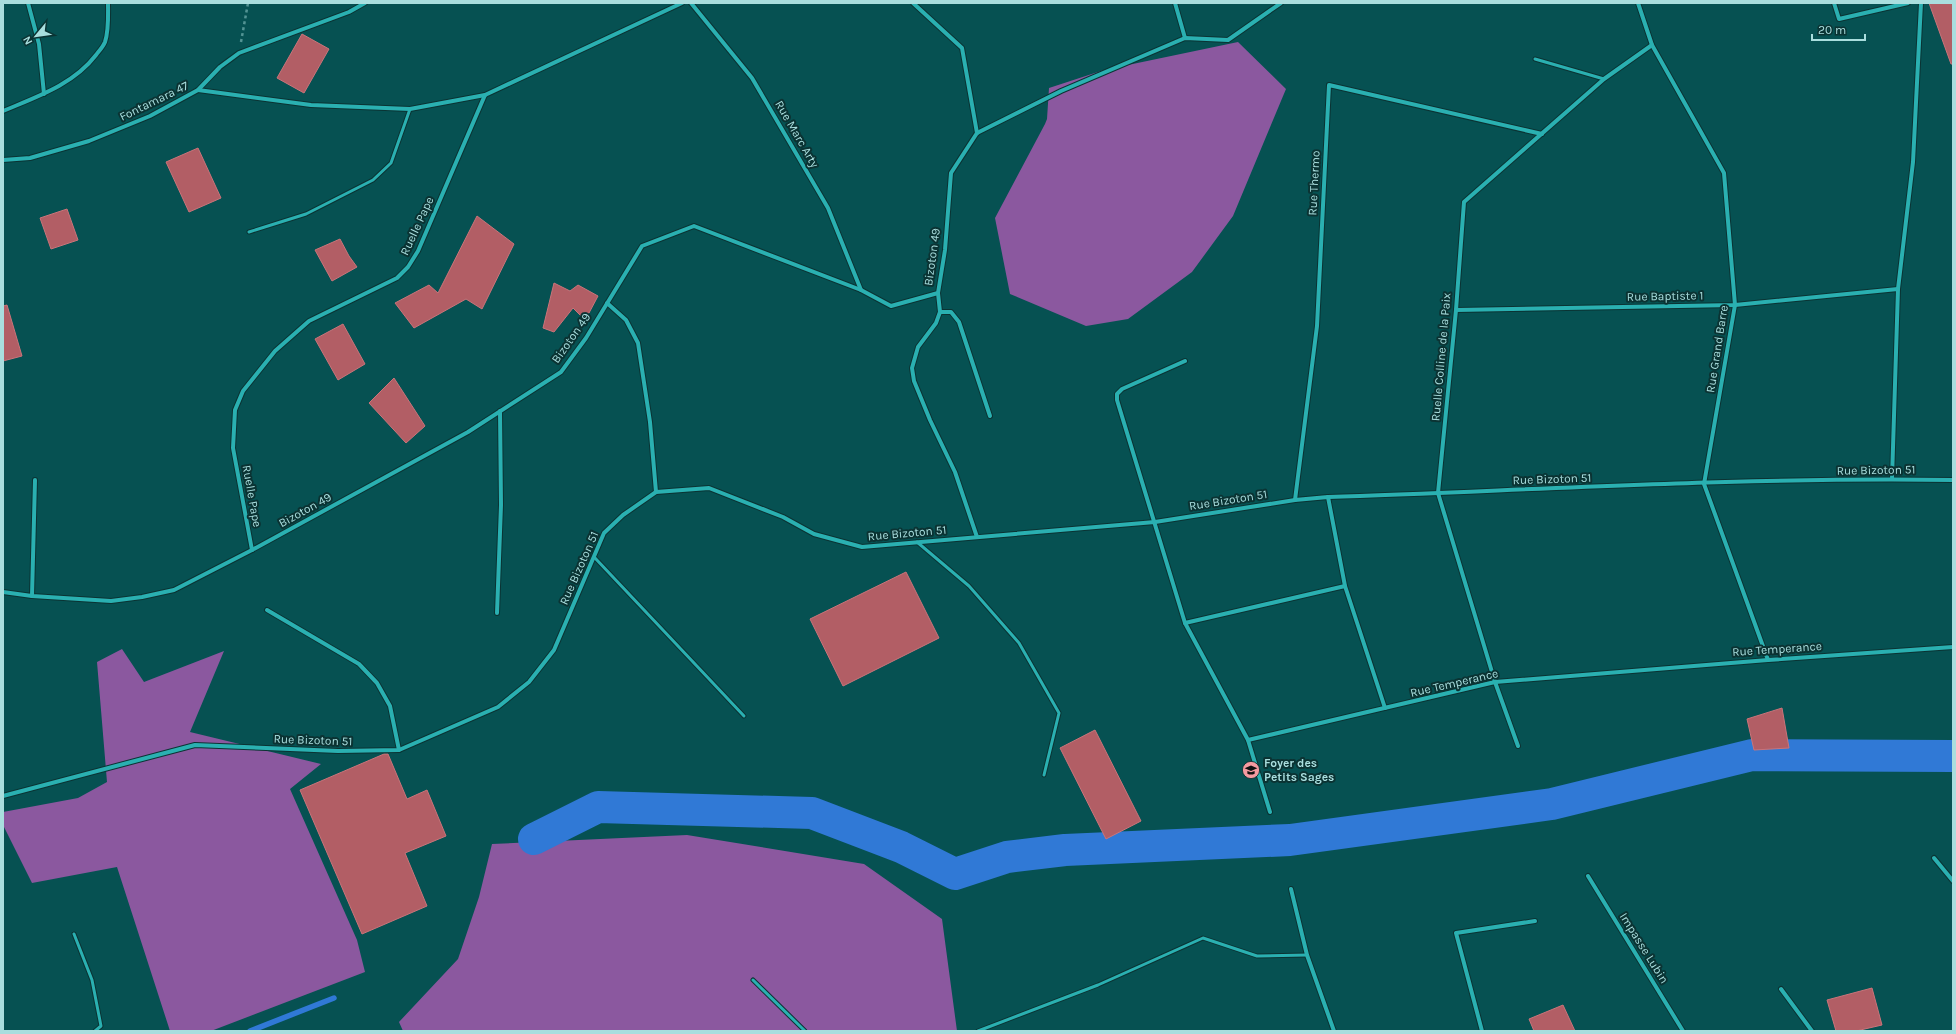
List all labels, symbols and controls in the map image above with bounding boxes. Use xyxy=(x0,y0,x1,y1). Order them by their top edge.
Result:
north arrow xyxy=(16,16,56,56)
scale bar xyxy=(1812,16,1865,42)
text: 20 m xyxy=(1818,23,1846,37)
text: N xyxy=(20,34,35,47)
street label: Fontamara 47 xyxy=(117,78,191,124)
street label: Rue Marc Arty xyxy=(772,98,822,170)
street label: Rue Thermo xyxy=(1305,150,1323,216)
street label: Ruelle Pape xyxy=(397,195,437,257)
street label: Bizoton 49 xyxy=(921,227,943,287)
street label: Rue Baptiste 1 xyxy=(1627,288,1703,304)
street label: Ruelle Colline de la Paix xyxy=(1428,292,1454,422)
street label: Rue Grand Barre xyxy=(1703,304,1731,394)
street label: Bizoton 49 xyxy=(549,310,593,366)
street label: Rue Bizoton 51 xyxy=(1836,462,1916,478)
street label: Ruelle Pape xyxy=(240,464,264,528)
street label: Rue Bizoton 51 xyxy=(1512,471,1592,487)
street label: Rue Bizoton 51 xyxy=(1188,487,1268,513)
street label: Bizoton 49 xyxy=(276,490,334,530)
street label: Rue Bizoton 51 xyxy=(867,523,947,543)
street label: Rue Bizoton 51 xyxy=(557,529,601,607)
street label: Rue Temperance xyxy=(1732,639,1822,659)
street label: Rue Temperance xyxy=(1409,666,1499,700)
street label: Rue Bizoton 51 xyxy=(273,732,353,748)
place label: Foyer des Petits Sages xyxy=(1264,756,1334,784)
school or university icon: Foyer des Petits Sages xyxy=(1241,760,1261,780)
street label: Impasse Lubin xyxy=(1617,910,1671,986)

